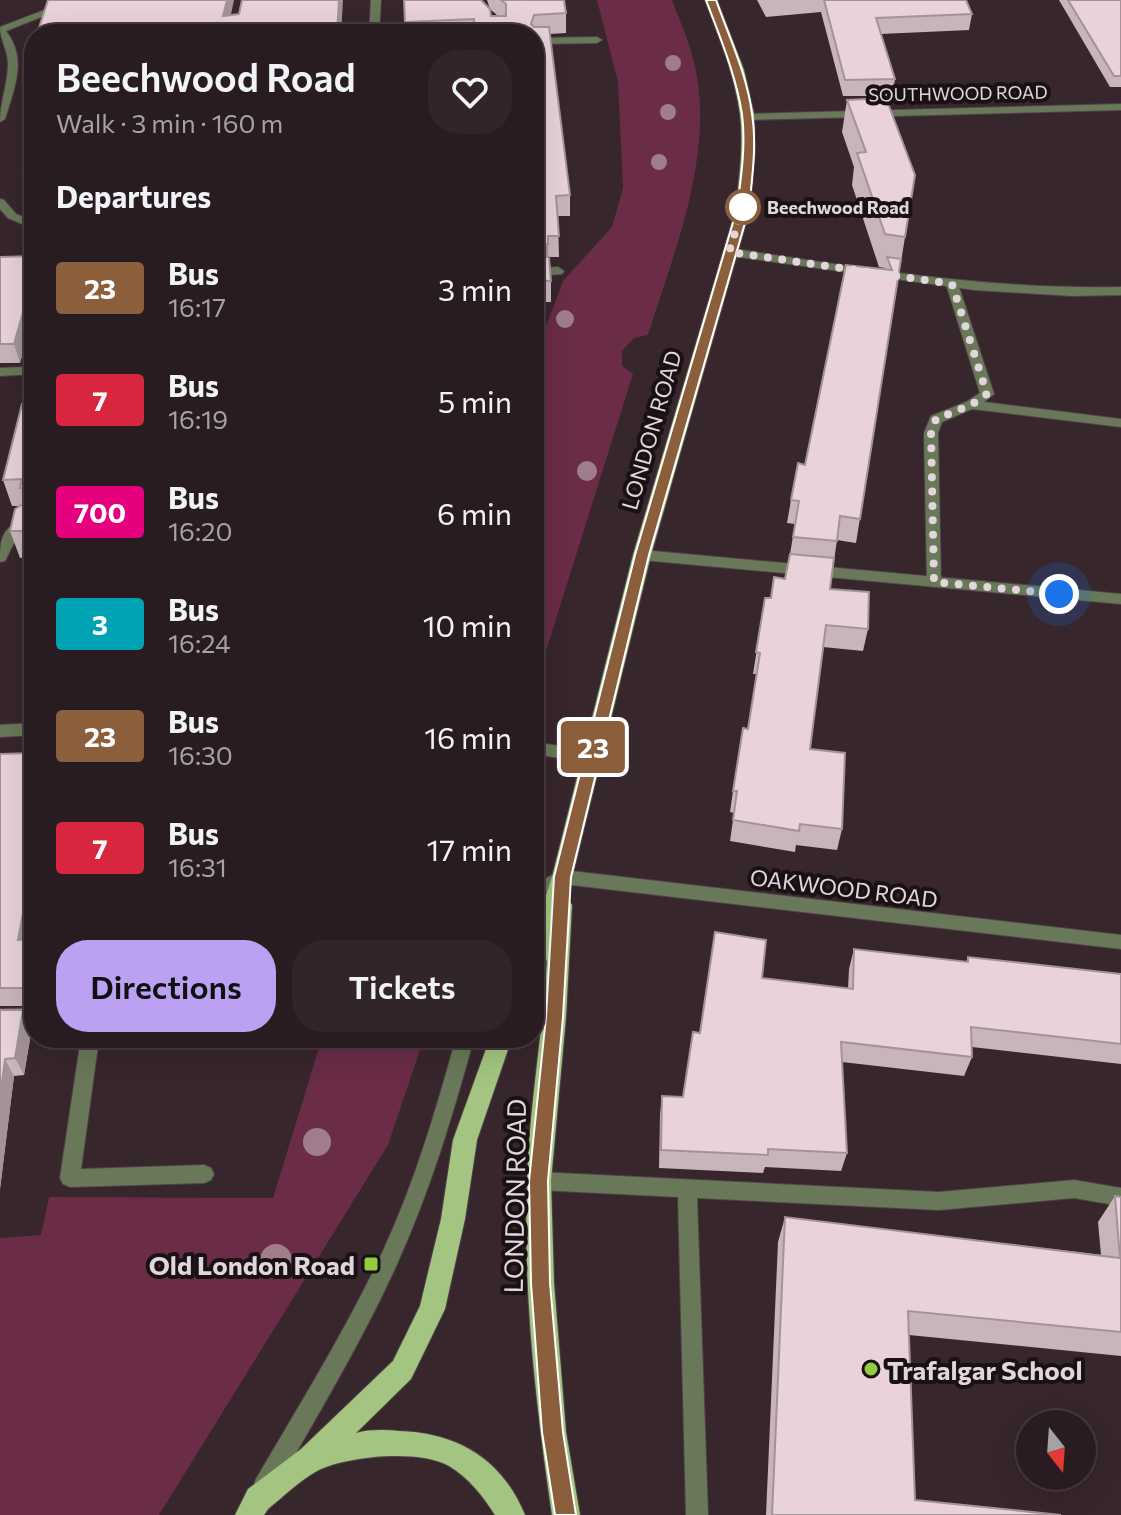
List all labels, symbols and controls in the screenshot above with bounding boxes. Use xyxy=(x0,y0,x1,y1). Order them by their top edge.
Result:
button: heart xyxy=(428,50,512,134)
text: Beechwood Road xyxy=(56,53,356,100)
street label: SOUTHWOOD ROAD xyxy=(868,80,1048,106)
text: Walk · 3 min · 160 m xyxy=(56,107,283,138)
text: Departures xyxy=(56,177,211,214)
marker: Beechwood Road xyxy=(726,190,760,224)
place label: Beechwood Road xyxy=(767,196,909,218)
text: Bus xyxy=(168,254,219,291)
text: 3 min xyxy=(438,270,512,307)
text: 23 xyxy=(84,271,116,305)
text: 16:17 xyxy=(168,291,226,322)
street label: LONDON ROAD xyxy=(615,347,687,513)
text: Bus xyxy=(168,366,219,403)
text: 5 min xyxy=(438,382,512,419)
text: 7 xyxy=(92,383,108,417)
text: 16:19 xyxy=(168,403,228,434)
text: Bus xyxy=(168,478,219,515)
text: 6 min xyxy=(437,494,512,531)
text: 700 xyxy=(74,495,126,529)
text: 16:20 xyxy=(168,515,232,546)
your location xyxy=(1039,574,1079,614)
text: Bus xyxy=(168,590,219,627)
text: 10 min xyxy=(423,606,512,643)
text: 3 xyxy=(92,607,108,641)
text: 16:24 xyxy=(168,627,231,658)
text: Bus xyxy=(168,702,219,739)
text: 16 min xyxy=(424,718,512,755)
text: 23 xyxy=(84,719,116,753)
line badge: 23 xyxy=(557,721,629,773)
text: 23 xyxy=(577,730,609,764)
text: 16:30 xyxy=(168,739,233,770)
text: Bus xyxy=(168,814,219,851)
text: 17 min xyxy=(427,830,512,867)
text: 7 xyxy=(92,831,108,865)
text: 16:31 xyxy=(168,851,227,882)
street label: OAKWOOD ROAD xyxy=(749,863,939,913)
button: Directions xyxy=(56,940,276,1032)
button: Tickets xyxy=(292,940,512,1032)
street label: LONDON ROAD xyxy=(497,1098,531,1294)
place label: Old London Road xyxy=(149,1249,355,1280)
marker: Old London Road xyxy=(362,1255,380,1273)
place label: Trafalgar School xyxy=(887,1354,1082,1385)
marker: Trafalgar School xyxy=(862,1360,880,1378)
north arrow xyxy=(1016,1410,1096,1490)
map controls xyxy=(1016,1410,1096,1490)

